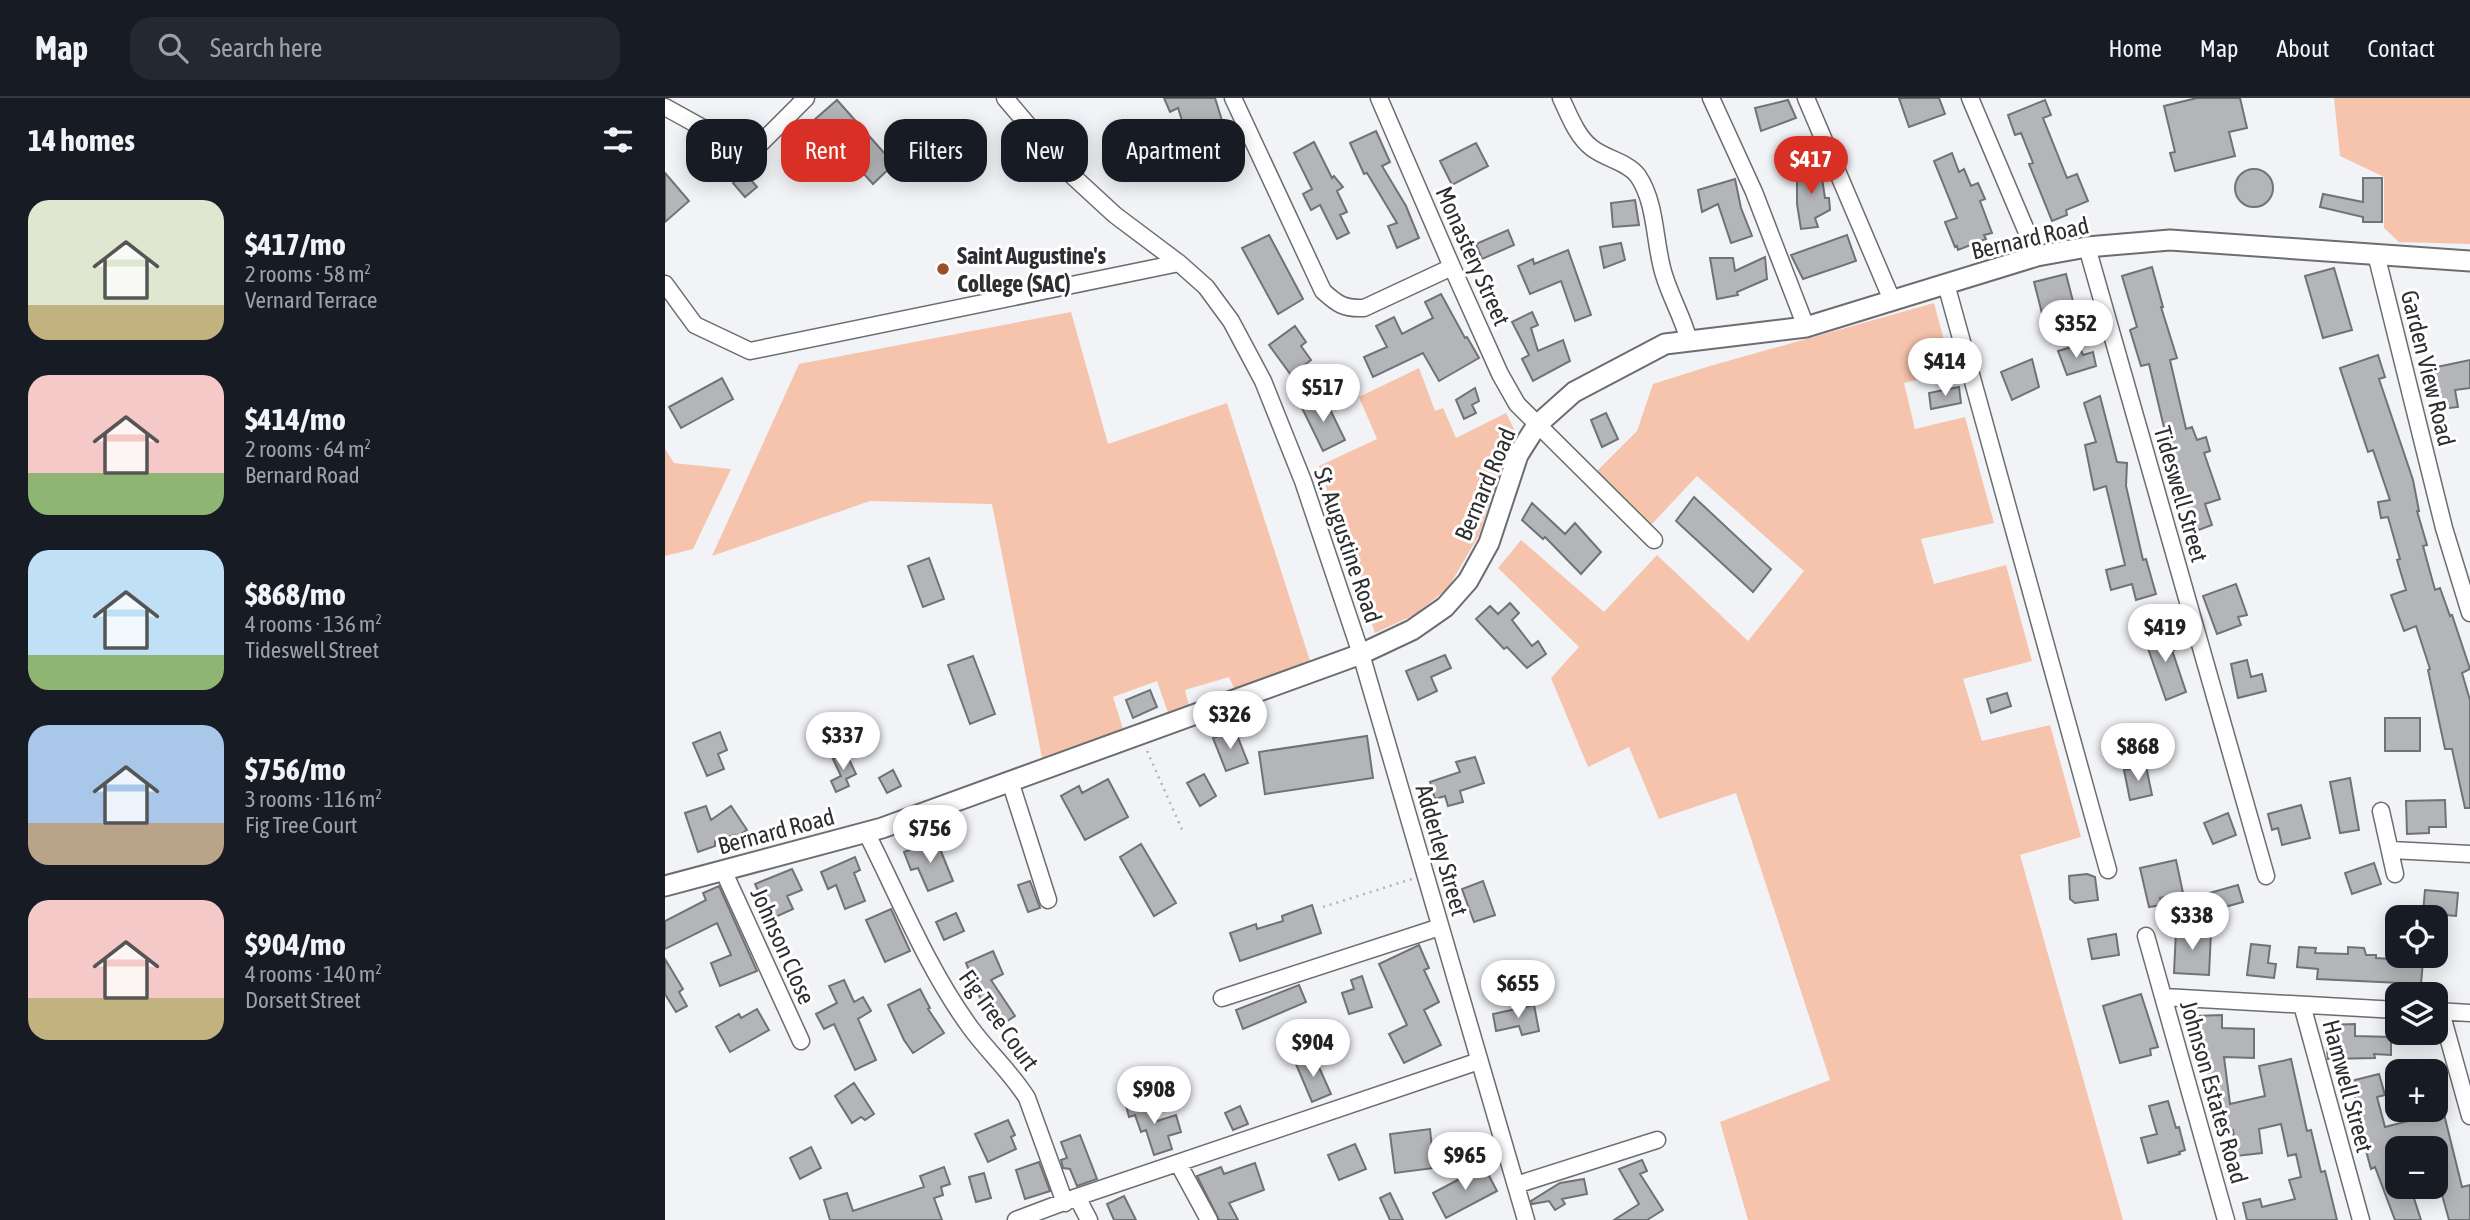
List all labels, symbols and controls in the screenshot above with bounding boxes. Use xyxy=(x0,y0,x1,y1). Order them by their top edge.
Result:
search box xyxy=(130,17,620,80)
text: Map xyxy=(35,29,88,67)
icon: search xyxy=(154,29,192,67)
text: Search here xyxy=(210,33,322,63)
text: Home xyxy=(2108,35,2162,62)
text: Map xyxy=(2200,35,2238,62)
text: About xyxy=(2276,35,2329,62)
text: Contact xyxy=(2367,35,2435,62)
chip: Buy xyxy=(686,119,767,182)
chip: Rent xyxy=(781,119,870,182)
chip: Filters xyxy=(884,119,987,182)
chip: New xyxy=(1001,119,1088,182)
chip: Apartment xyxy=(1102,119,1245,182)
icon: filters xyxy=(599,121,637,159)
text: 14 homes xyxy=(28,123,135,157)
pin: $417 xyxy=(1770,136,1852,196)
text: $417 xyxy=(1790,146,1832,172)
street label: Monastery Street xyxy=(1430,182,1516,330)
street label: Bernard Road xyxy=(1969,211,2091,265)
text: $417/mo xyxy=(245,227,346,261)
icon: home xyxy=(84,228,168,312)
place label: Saint Augustine's College (SAC) xyxy=(957,242,1107,297)
text: 2 rooms · 58 m² xyxy=(245,261,371,287)
marker: Saint Augustine's College (SAC) xyxy=(935,261,951,277)
text: Vernard Terrace xyxy=(245,287,377,313)
street label: Garden View Road xyxy=(2396,287,2460,449)
pin: $352 xyxy=(2035,300,2117,360)
text: $352 xyxy=(2055,310,2097,336)
pin: $414 xyxy=(1904,338,1986,398)
text: $414 xyxy=(1924,348,1966,374)
pin: $517 xyxy=(1282,364,1364,424)
text: $517 xyxy=(1302,374,1344,400)
text: $414/mo xyxy=(245,402,346,436)
icon: home xyxy=(84,403,168,487)
street label: Tideswell Street xyxy=(2149,423,2213,565)
street label: Bernard Road xyxy=(1449,424,1521,544)
text: 2 rooms · 64 m² xyxy=(245,436,371,462)
text: Bernard Road xyxy=(245,462,360,488)
street label: St. Augustine Road xyxy=(1309,464,1387,626)
text: $868/mo xyxy=(245,577,346,611)
icon: home xyxy=(84,578,168,662)
pin: $419 xyxy=(2124,604,2206,664)
text: 4 rooms · 136 m² xyxy=(245,611,382,637)
text: $419 xyxy=(2144,614,2186,640)
text: Tideswell Street xyxy=(245,637,379,663)
pin: $326 xyxy=(1189,692,1271,751)
text: $326 xyxy=(1209,701,1251,727)
pin: $337 xyxy=(802,712,884,772)
text: $337 xyxy=(822,722,864,748)
pin: $868 xyxy=(2097,724,2179,783)
text: $868 xyxy=(2117,733,2159,759)
text: $756/mo xyxy=(245,752,346,786)
icon: home xyxy=(84,753,168,837)
street label: Adderley Street xyxy=(1410,781,1474,919)
text: 3 rooms · 116 m² xyxy=(245,786,382,812)
street label: Bernard Road xyxy=(715,802,837,860)
pin: $756 xyxy=(889,806,971,865)
text: Fig Tree Court xyxy=(245,812,357,838)
text: $756 xyxy=(909,815,951,841)
street label: Johnson Close xyxy=(745,884,821,1008)
pin: $338 xyxy=(2151,892,2233,952)
text: $338 xyxy=(2171,902,2213,928)
map controls xyxy=(2385,905,2448,1199)
button: locate xyxy=(2385,905,2448,968)
text: $904/mo xyxy=(245,927,346,961)
icon: home xyxy=(84,928,168,1012)
pin: $655 xyxy=(1477,960,1559,1020)
text: 4 rooms · 140 m² xyxy=(245,961,382,987)
street label: Fig Tree Court xyxy=(954,965,1044,1075)
text: $655 xyxy=(1497,970,1539,996)
button: layers xyxy=(2385,982,2448,1045)
text: Dorsett Street xyxy=(245,987,361,1013)
street label: Johnson Estates Road xyxy=(2175,998,2253,1186)
street label: Hamwell Street xyxy=(2317,1017,2379,1155)
pin: $904 xyxy=(1272,1020,1354,1079)
text: $904 xyxy=(1292,1029,1334,1055)
button: + xyxy=(2385,1059,2448,1122)
pin: $908 xyxy=(1113,1066,1195,1126)
text: $908 xyxy=(1133,1076,1175,1102)
pin: $965 xyxy=(1424,1132,1506,1192)
button: − xyxy=(2385,1136,2448,1199)
text: $965 xyxy=(1444,1142,1486,1168)

